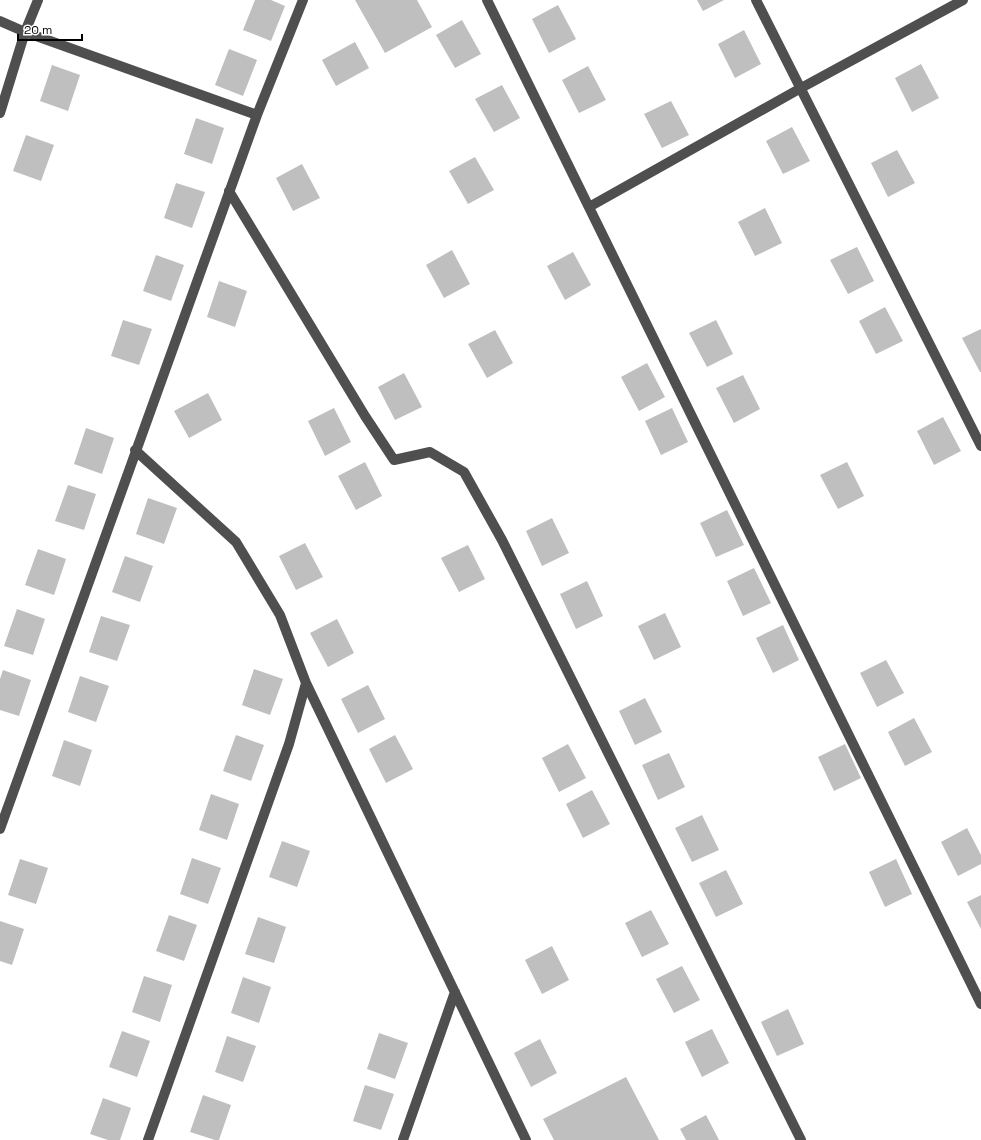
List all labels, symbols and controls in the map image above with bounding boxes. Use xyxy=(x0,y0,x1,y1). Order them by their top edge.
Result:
scale bar xyxy=(18,16,82,42)
text: 20 m xyxy=(24,22,52,38)

